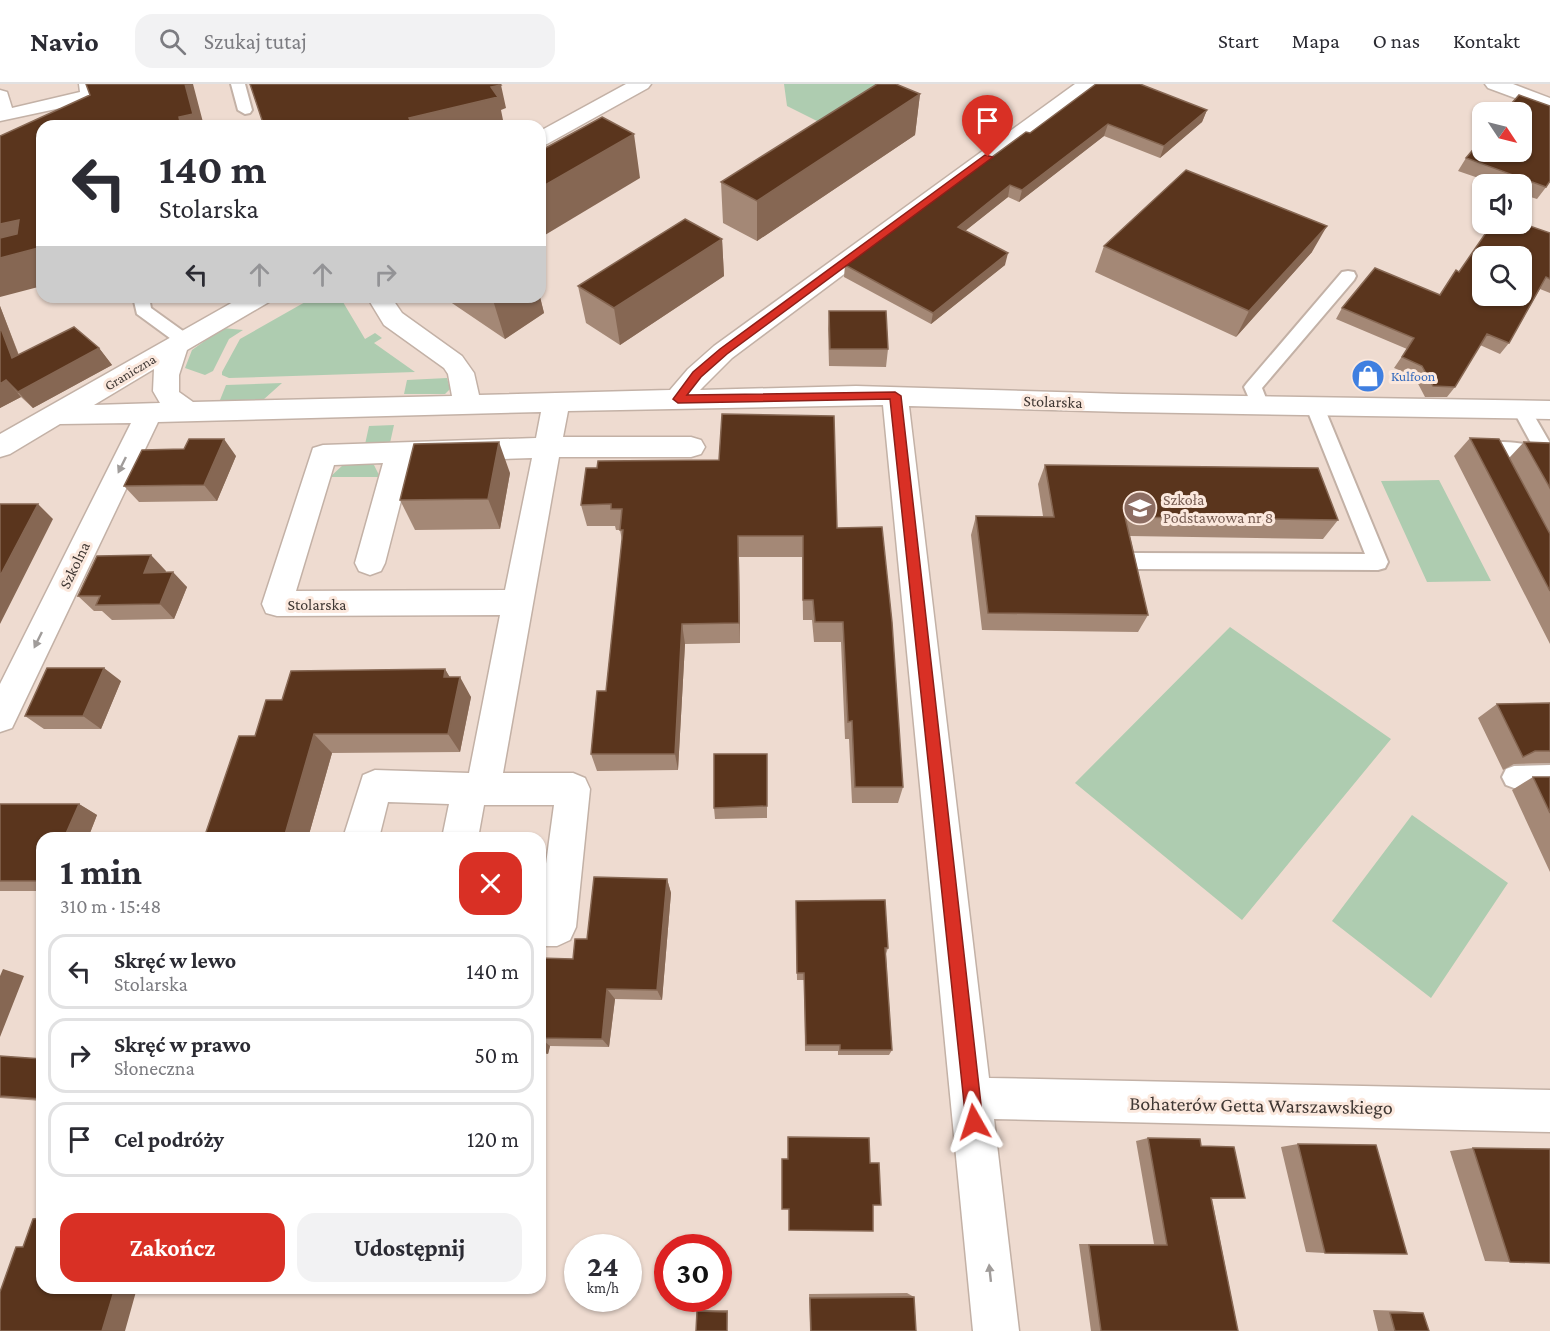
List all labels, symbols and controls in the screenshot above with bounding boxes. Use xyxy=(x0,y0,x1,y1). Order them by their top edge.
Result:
search box xyxy=(135,14,555,68)
icon: search xyxy=(156,25,189,58)
text: Navio xyxy=(30,26,99,57)
text: Szukaj tutaj xyxy=(204,29,307,54)
text: Start xyxy=(1218,29,1259,53)
text: Mapa xyxy=(1292,29,1340,53)
text: O nas xyxy=(1373,29,1420,53)
text: Kontakt xyxy=(1453,29,1520,53)
pin xyxy=(962,95,1013,157)
north arrow xyxy=(1472,102,1532,162)
map controls xyxy=(1472,102,1532,306)
icon: arrive xyxy=(971,104,1004,137)
icon: left xyxy=(60,144,138,222)
text: 140 m xyxy=(159,145,267,192)
button: sound xyxy=(1472,174,1532,234)
text: Stolarska xyxy=(159,194,259,224)
button: search xyxy=(1472,246,1532,306)
icon: left xyxy=(180,258,213,291)
icon: ahead xyxy=(243,258,276,291)
icon: ahead xyxy=(306,258,339,291)
icon: right xyxy=(369,258,402,291)
street label: Graniczna xyxy=(101,350,159,394)
shop icon: Kulfoon xyxy=(1350,358,1386,394)
place label: Kulfoon xyxy=(1391,368,1436,384)
street label: Stolarska xyxy=(1023,392,1083,411)
one-way arrow xyxy=(118,456,127,473)
school or university icon: Szkoła Podstawowa nr 8 xyxy=(1122,490,1158,526)
place label: Szkoła Podstawowa nr 8 xyxy=(1163,491,1273,526)
street label: Szkolna xyxy=(56,539,93,591)
street label: Stolarska xyxy=(287,596,347,613)
one-way arrow xyxy=(33,632,42,649)
text: 1 min xyxy=(60,852,142,892)
button: close xyxy=(459,852,522,915)
text: 310 m · 15:48 xyxy=(60,895,161,917)
text: Skręć w lewo xyxy=(114,948,236,973)
icon: left xyxy=(63,955,96,988)
text: 140 m xyxy=(466,959,519,984)
text: Stolarska xyxy=(114,973,188,995)
text: Skręć w prawo xyxy=(114,1032,251,1057)
icon: right xyxy=(63,1039,96,1072)
text: 50 m xyxy=(474,1043,519,1068)
text: Słoneczna xyxy=(114,1057,195,1079)
position arrow xyxy=(942,1090,1006,1154)
street label: Bohaterów Getta Warszawskiego xyxy=(1129,1092,1393,1119)
icon: arrive xyxy=(63,1123,96,1156)
text: Cel podróży xyxy=(114,1127,224,1152)
text: 120 m xyxy=(467,1127,519,1152)
button: Zakończ xyxy=(60,1213,285,1282)
button: Udostępnij xyxy=(297,1213,522,1282)
speed limit sign: 30 xyxy=(654,1234,732,1312)
text: 24 xyxy=(587,1249,619,1282)
one-way arrow xyxy=(985,1263,995,1282)
text: km/h xyxy=(587,1280,619,1296)

